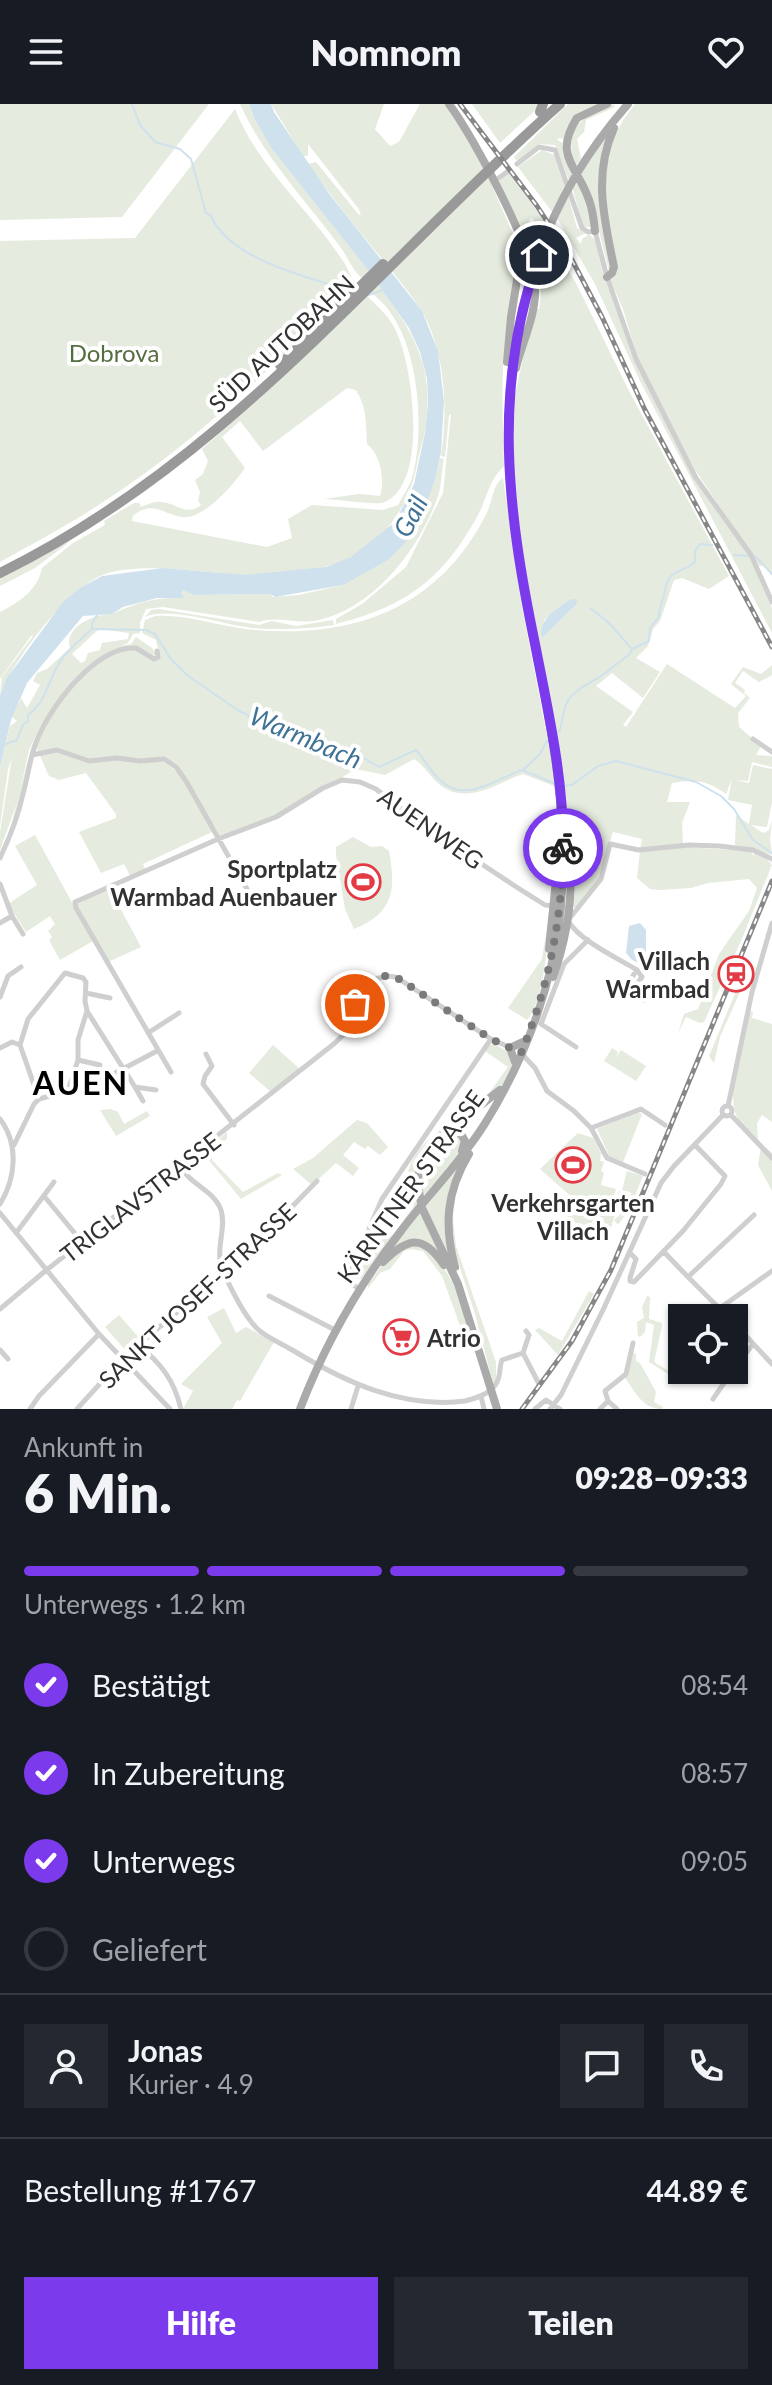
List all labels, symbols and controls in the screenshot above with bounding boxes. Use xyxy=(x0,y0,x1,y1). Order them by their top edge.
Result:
icon: menu xyxy=(24,30,68,74)
text: Nomnom xyxy=(310,30,462,74)
icon: heart xyxy=(704,30,748,74)
pin xyxy=(505,221,573,289)
icon: home xyxy=(517,233,561,277)
street label: SÜD AUTOBAHN xyxy=(202,268,360,418)
park label: Dobrova xyxy=(69,338,159,367)
water label: Gail xyxy=(386,490,434,542)
water label: Warmbach xyxy=(245,699,367,775)
street label: AUENWEG xyxy=(373,781,489,875)
courier xyxy=(523,808,603,888)
icon: bike xyxy=(541,826,585,870)
place label: Sportplatz Warmbad Auenbauer xyxy=(110,854,337,911)
sports icon: Sportplatz Warmbad Auenbauer xyxy=(344,863,382,901)
place label: Villach Warmbad xyxy=(606,946,710,1003)
station icon: Villach Warmbad xyxy=(717,955,755,993)
pin xyxy=(321,970,389,1038)
icon: bag xyxy=(333,982,377,1026)
district label: AUEN xyxy=(32,1063,129,1102)
street label: KÄRNTNER STRASSE xyxy=(330,1084,490,1288)
street label: TRIGLAVSTRASSE xyxy=(54,1126,226,1268)
sports icon: Verkehrsgarten Villach xyxy=(554,1146,592,1184)
place label: Verkehrsgarten Villach xyxy=(490,1188,655,1245)
street label: SANKT JOSEF-STRASSE xyxy=(92,1196,302,1394)
map controls xyxy=(668,1304,748,1384)
button: locate xyxy=(668,1304,748,1384)
supermarket icon: Atrio xyxy=(382,1318,420,1356)
place label: Atrio xyxy=(426,1323,481,1352)
text: Ankunft in xyxy=(24,1431,143,1463)
text: 09:28–09:33 xyxy=(575,1459,748,1495)
text: 6 Min. xyxy=(24,1462,172,1524)
text: Unterwegs · 1.2 km xyxy=(24,1588,246,1620)
icon: check xyxy=(24,1663,68,1707)
text: Bestätigt xyxy=(92,1667,210,1703)
text: 08:54 xyxy=(681,1669,748,1701)
icon: check xyxy=(24,1751,68,1795)
text: In Zubereitung xyxy=(92,1755,285,1791)
text: 08:57 xyxy=(681,1757,748,1789)
icon: check xyxy=(24,1839,68,1883)
text: Unterwegs xyxy=(92,1843,235,1879)
text: 09:05 xyxy=(681,1845,748,1877)
text: Geliefert xyxy=(92,1931,207,1967)
button: person xyxy=(24,2024,108,2108)
button: chat xyxy=(560,2024,644,2108)
button: phone xyxy=(664,2024,748,2108)
text: Jonas xyxy=(128,2032,203,2068)
text: Kurier · 4.9 xyxy=(128,2068,254,2100)
text: Bestellung #1767 xyxy=(24,2172,256,2208)
text: 44.89 € xyxy=(647,2172,748,2208)
button: Hilfe xyxy=(24,2277,378,2369)
button: Teilen xyxy=(394,2277,748,2369)

